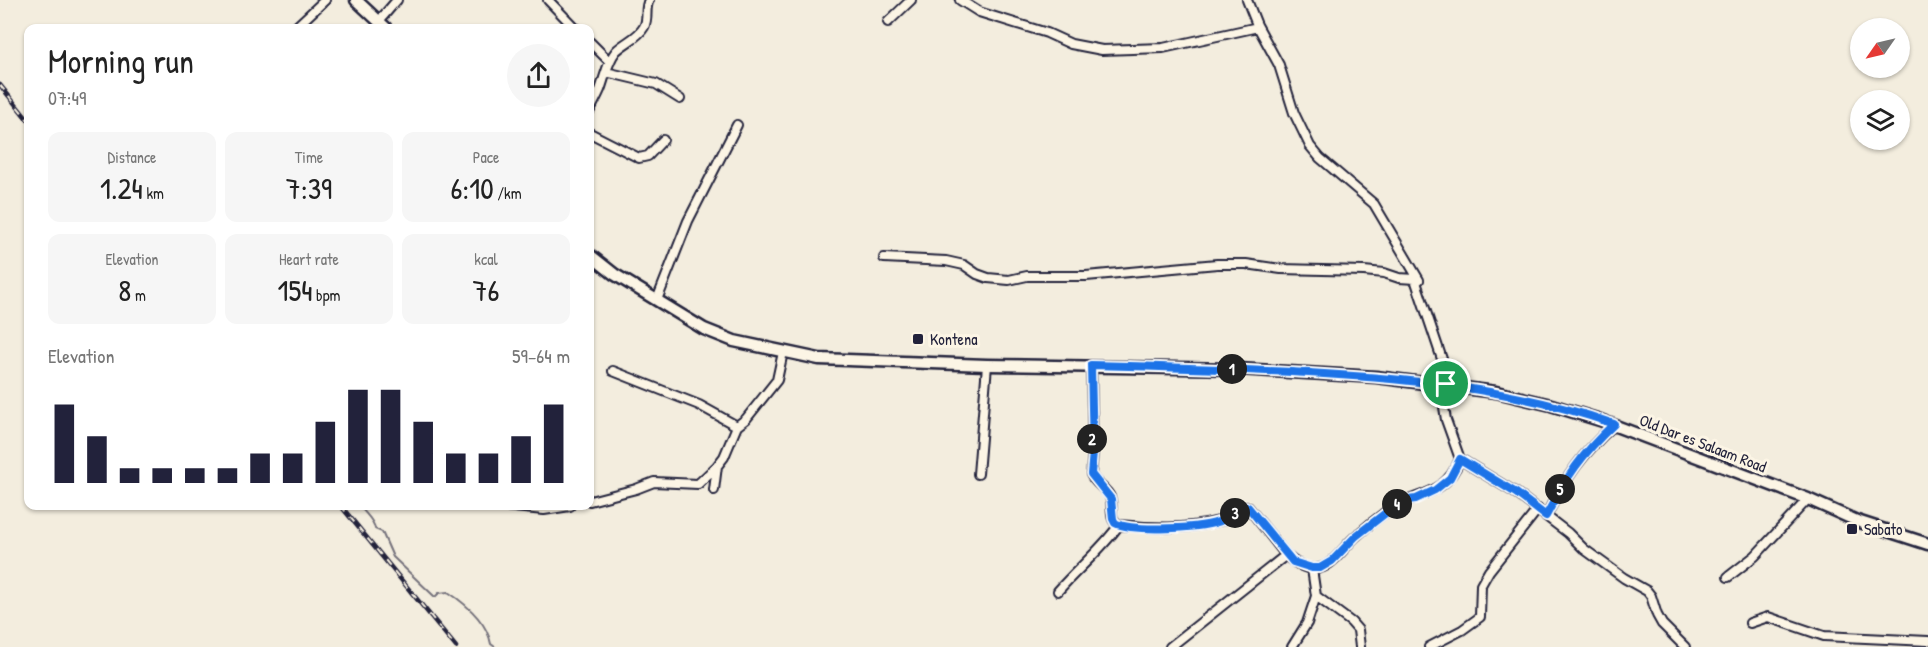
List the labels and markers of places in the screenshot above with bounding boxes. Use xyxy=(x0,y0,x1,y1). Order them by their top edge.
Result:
place label: Kontena xyxy=(930,328,977,350)
marker: Kontena xyxy=(911,332,925,346)
pin: 1 xyxy=(1217,354,1247,384)
pin xyxy=(1420,358,1471,409)
pin: 2 xyxy=(1077,424,1107,454)
pin: 5 xyxy=(1545,474,1575,504)
pin: 4 xyxy=(1382,489,1412,519)
pin: 3 xyxy=(1220,498,1250,528)
place label: Sabato xyxy=(1864,518,1903,540)
marker: Sabato xyxy=(1845,522,1859,536)

